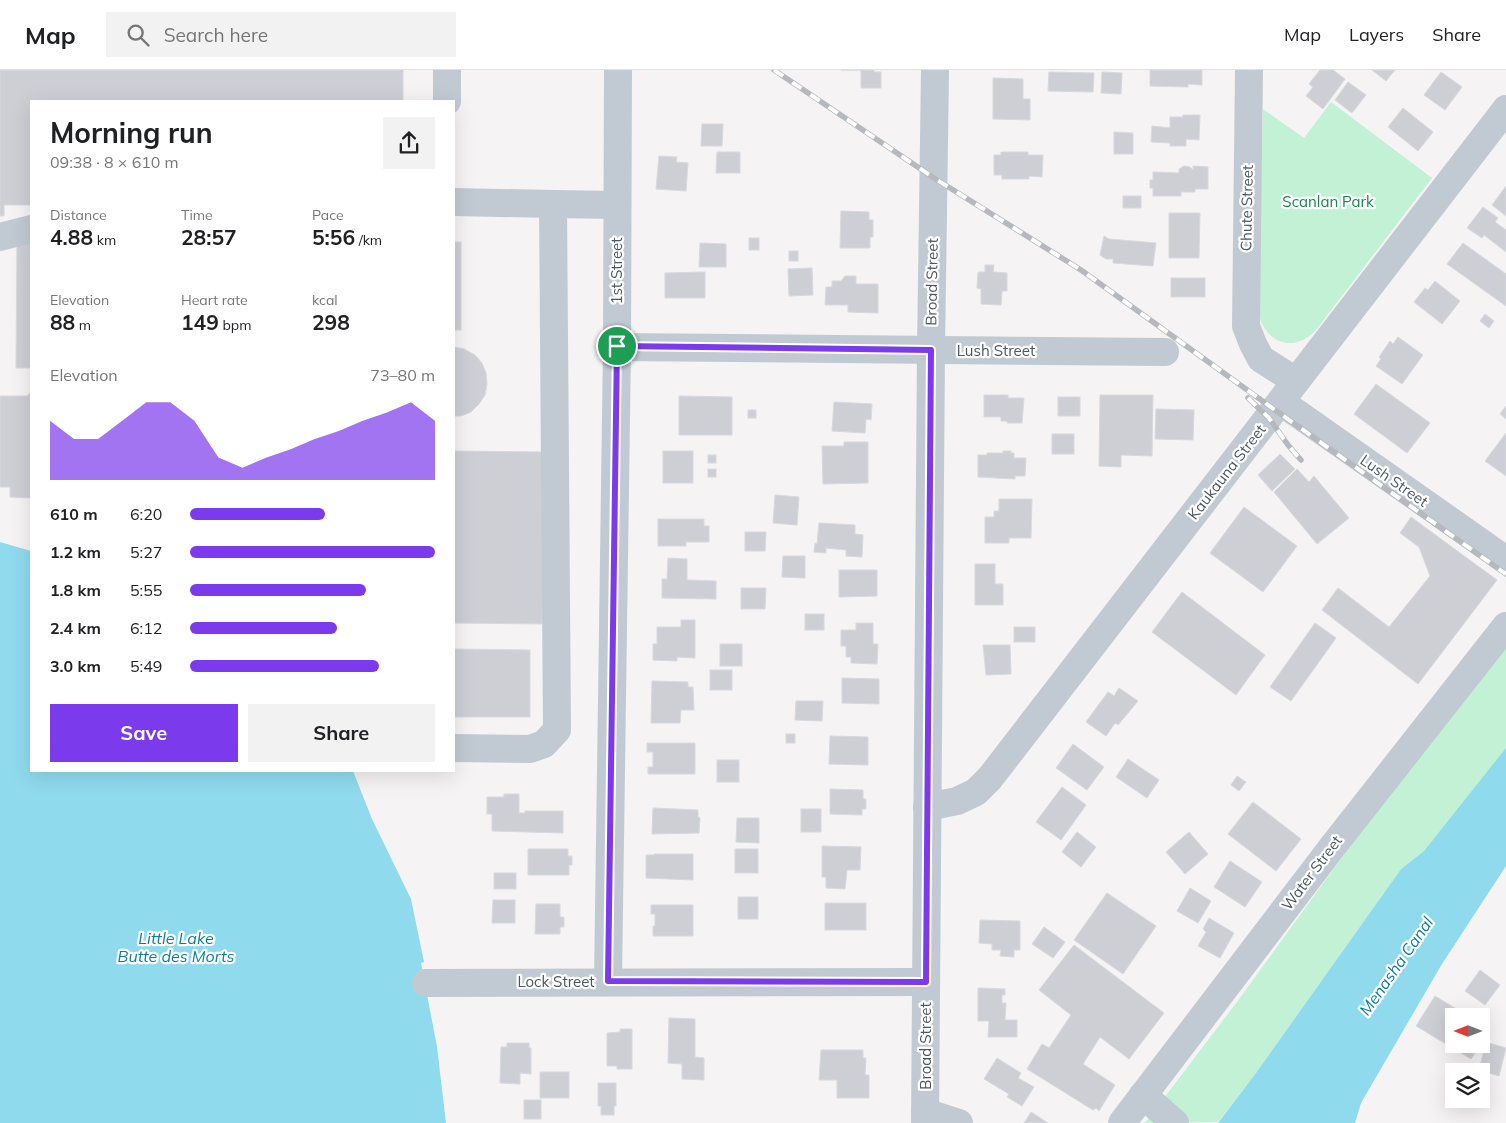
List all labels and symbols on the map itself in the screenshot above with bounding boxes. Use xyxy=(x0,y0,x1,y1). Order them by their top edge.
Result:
street label: Chute Street xyxy=(1236,165,1257,251)
park label: Scanlan Park xyxy=(1282,192,1374,211)
street label: 1st Street xyxy=(607,237,626,305)
street label: Broad Street xyxy=(921,238,942,326)
pin xyxy=(596,325,638,367)
street label: Lush Street xyxy=(957,341,1035,360)
street label: Kaukauna Street xyxy=(1184,420,1270,523)
street label: Lush Street xyxy=(1357,450,1432,511)
street label: Water Street xyxy=(1277,831,1346,914)
water label: Menasha Canal xyxy=(1355,913,1437,1019)
water label: Little Lake Butte des Morts xyxy=(118,928,235,966)
street label: Lock Street xyxy=(517,972,595,991)
street label: Broad Street xyxy=(916,1002,935,1090)
north arrow xyxy=(1445,1008,1490,1052)

